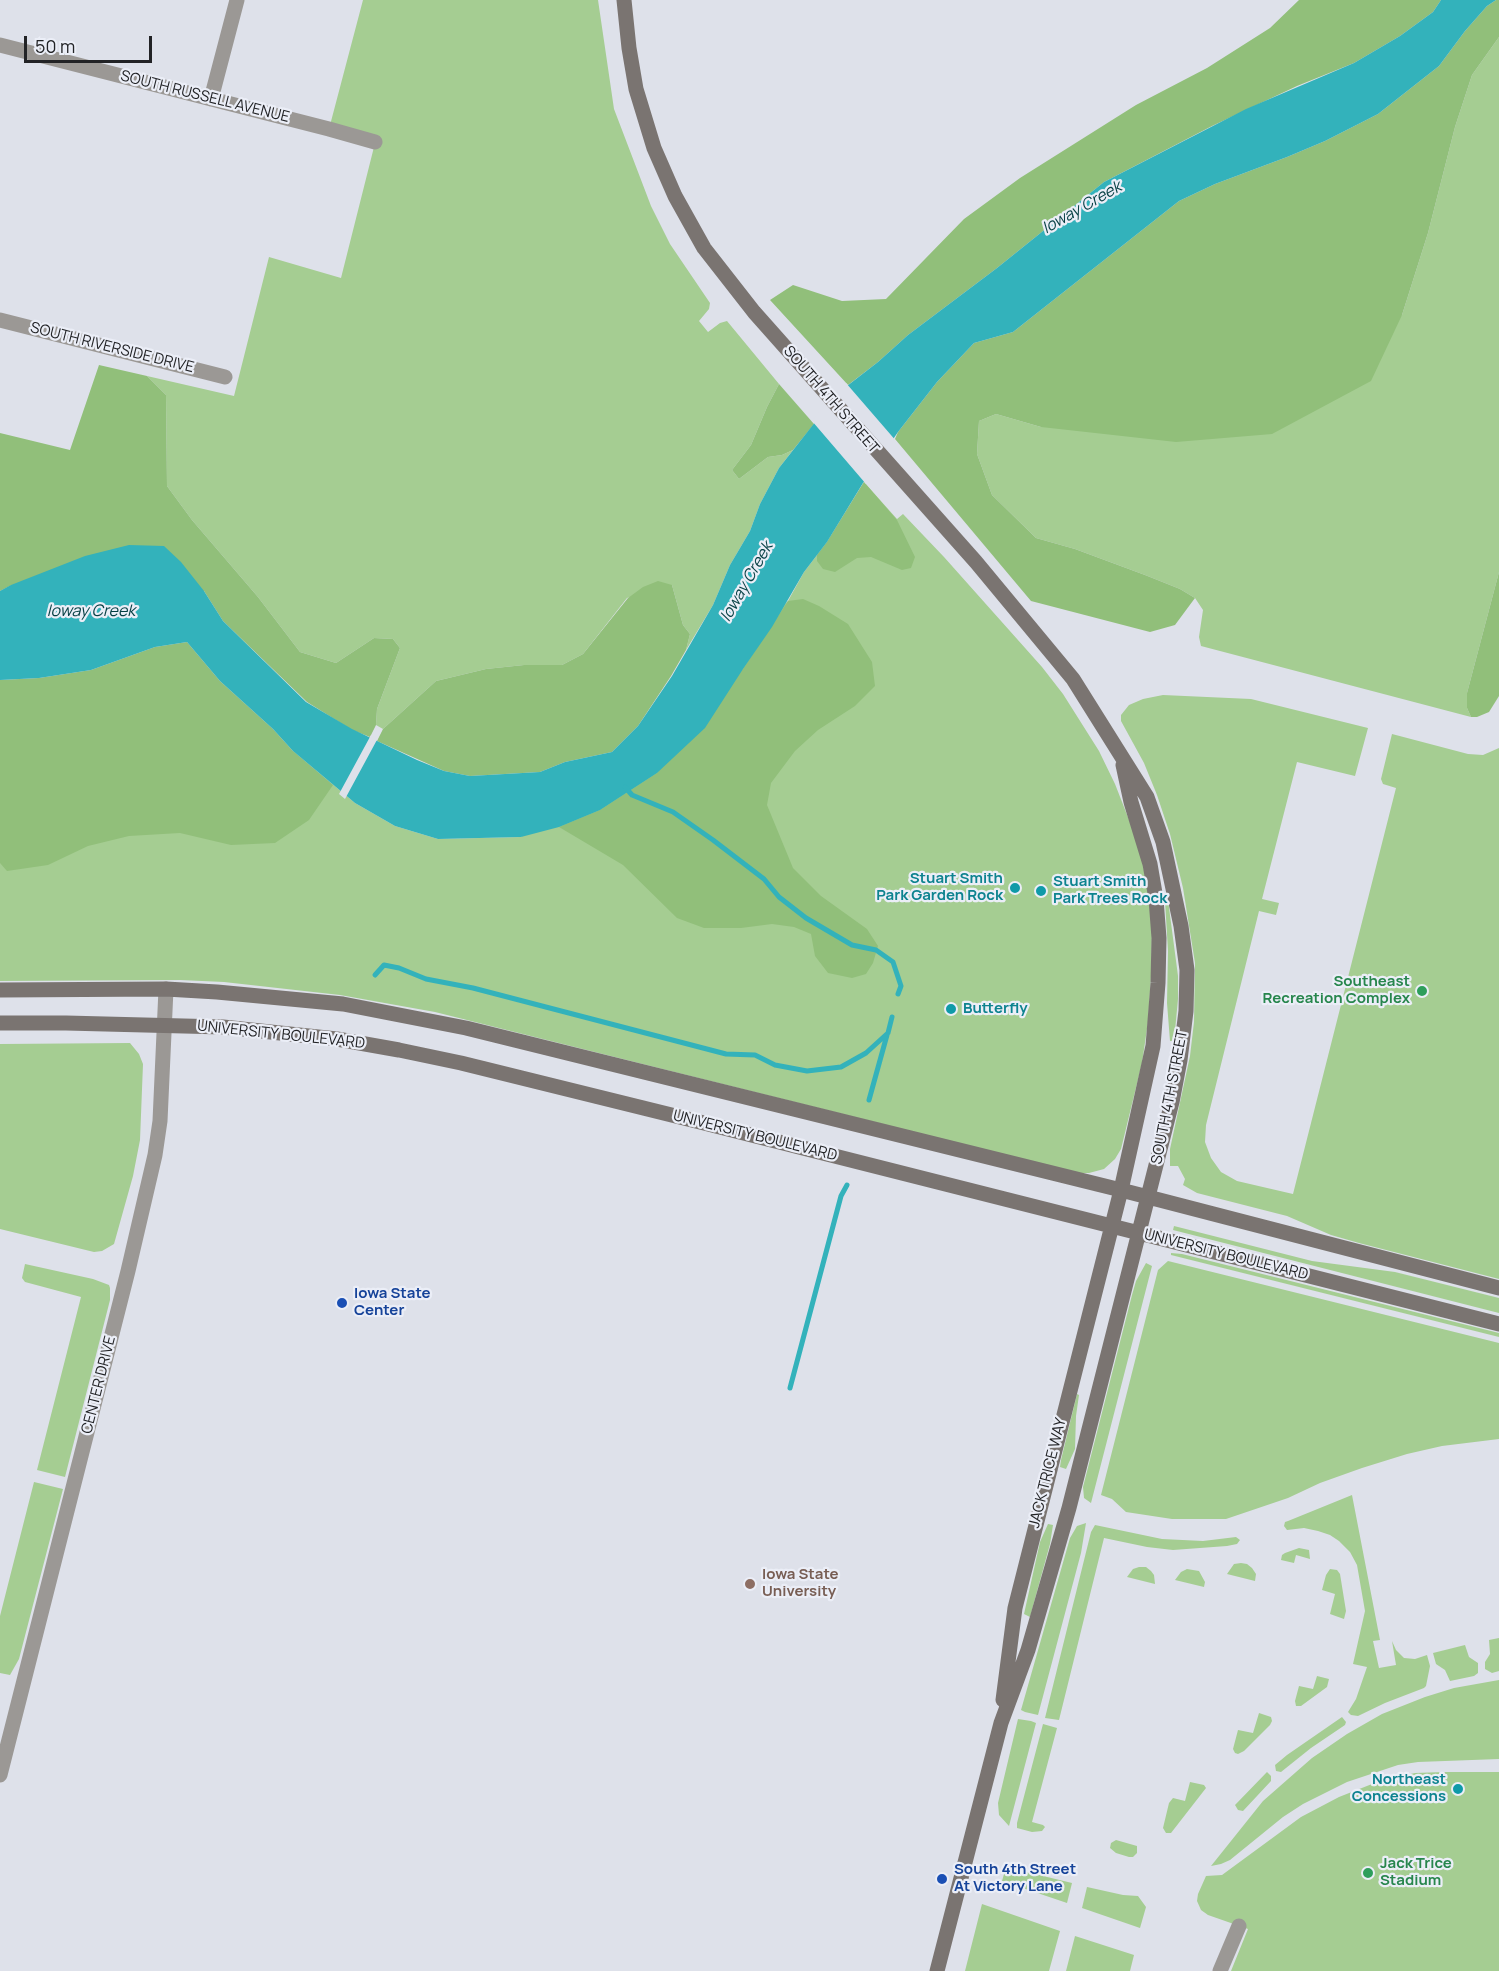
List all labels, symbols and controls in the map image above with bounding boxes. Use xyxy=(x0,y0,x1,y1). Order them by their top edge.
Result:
scale bar xyxy=(27,24,154,62)
text: 50 m xyxy=(35,34,75,58)
street label: SOUTH RUSSELL AVENUE xyxy=(119,67,291,127)
water label: Ioway Creek xyxy=(1039,178,1125,238)
street label: SOUTH RIVERSIDE DRIVE xyxy=(28,319,196,377)
street label: SOUTH 4TH STREET xyxy=(779,343,883,457)
water label: Ioway Creek xyxy=(717,539,777,625)
water label: Ioway Creek xyxy=(47,602,135,622)
place label: Stuart Smith Park Garden Rock xyxy=(876,870,1003,905)
place label: Stuart Smith Park Trees Rock xyxy=(1053,873,1167,908)
marker: Stuart Smith Park Garden Rock xyxy=(1008,881,1022,895)
marker: Stuart Smith Park Trees Rock xyxy=(1034,884,1048,898)
place label: Southeast Recreation Complex xyxy=(1262,973,1410,1008)
marker: Southeast Recreation Complex xyxy=(1415,984,1429,998)
place label: Butterfly xyxy=(963,1000,1028,1018)
marker: Butterfly xyxy=(944,1002,958,1016)
street label: UNIVERSITY BOULEVARD xyxy=(196,1017,366,1053)
street label: SOUTH 4TH STREET xyxy=(1148,1028,1192,1166)
street label: UNIVERSITY BOULEVARD xyxy=(671,1107,839,1165)
street label: UNIVERSITY BOULEVARD xyxy=(1142,1226,1310,1284)
place label: Iowa State Center xyxy=(354,1285,431,1320)
marker: Iowa State Center xyxy=(335,1296,349,1310)
street label: CENTER DRIVE xyxy=(78,1334,120,1436)
street label: JACK TRICE WAY xyxy=(1026,1416,1070,1530)
place label: Iowa State University xyxy=(762,1566,839,1601)
marker: Iowa State University xyxy=(743,1577,757,1591)
place label: Northeast Concessions xyxy=(1352,1771,1446,1806)
marker: Northeast Concessions xyxy=(1451,1782,1465,1796)
place label: Jack Trice Stadium xyxy=(1380,1855,1452,1890)
place label: South 4th Street At Victory Lane xyxy=(954,1861,1076,1896)
marker: Jack Trice Stadium xyxy=(1361,1866,1375,1880)
marker: South 4th Street At Victory Lane xyxy=(935,1872,949,1886)

